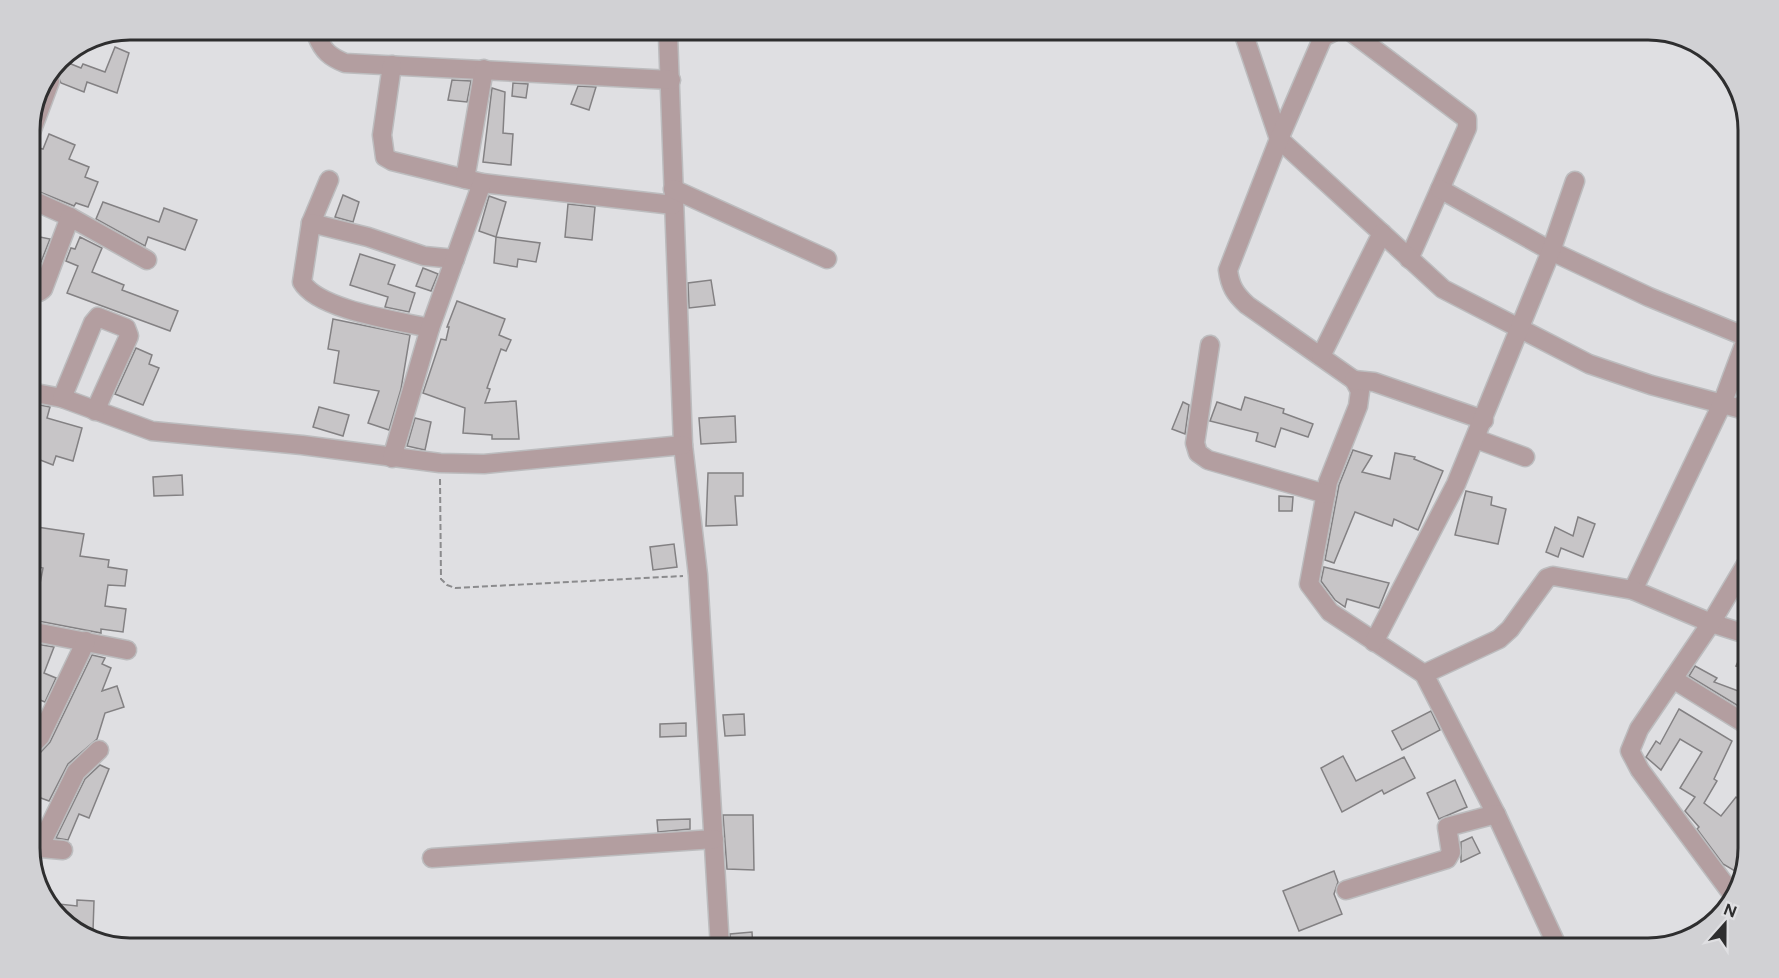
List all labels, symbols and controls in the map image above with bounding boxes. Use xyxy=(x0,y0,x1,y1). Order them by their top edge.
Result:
north arrow xyxy=(1695,894,1755,954)
text: N xyxy=(1721,899,1739,922)

